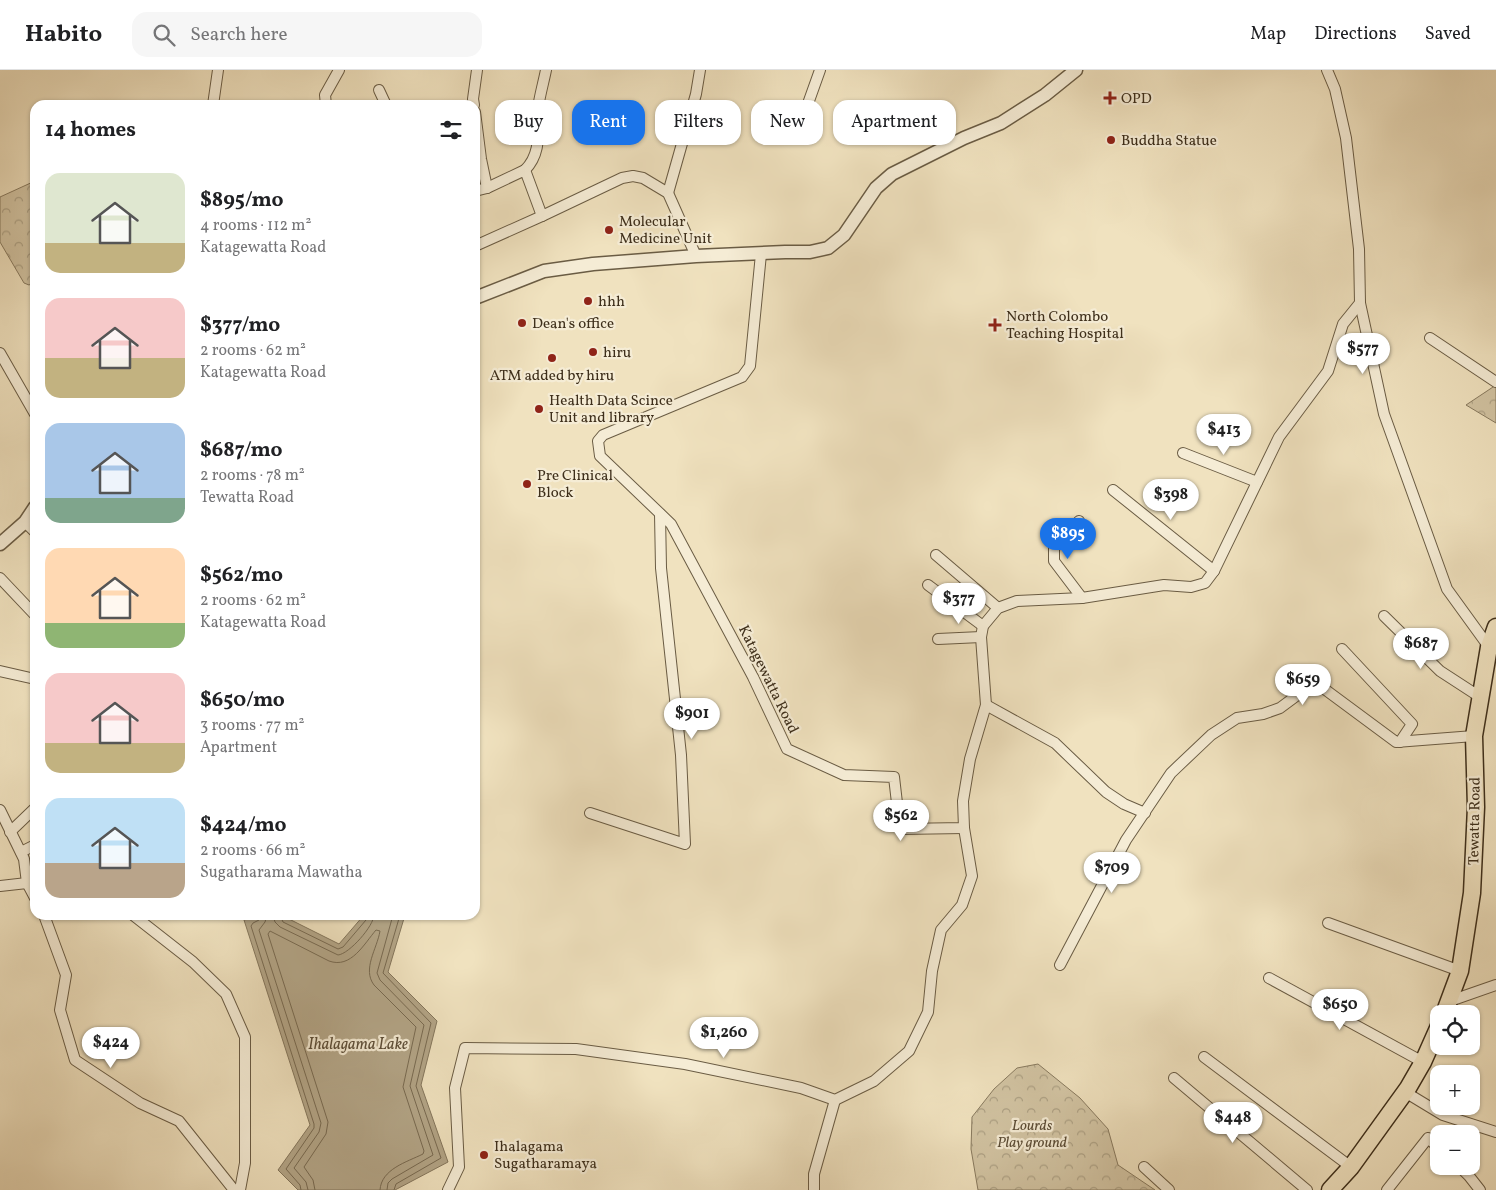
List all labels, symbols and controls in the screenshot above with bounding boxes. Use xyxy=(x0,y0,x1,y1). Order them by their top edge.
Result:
search box xyxy=(132,12,482,57)
text: Habito xyxy=(25,18,102,52)
icon: search xyxy=(150,21,178,49)
text: Search here xyxy=(190,22,288,48)
text: Map xyxy=(1250,22,1286,47)
text: Directions xyxy=(1314,22,1397,47)
text: Saved xyxy=(1425,22,1471,47)
place label: OPD xyxy=(1121,89,1152,110)
marker: OPD xyxy=(1103,91,1117,105)
chip: Buy xyxy=(495,100,562,145)
chip: Rent xyxy=(572,100,645,145)
chip: Filters xyxy=(655,100,741,145)
chip: New xyxy=(751,100,823,145)
chip: Apartment xyxy=(833,100,956,145)
text: 14 homes xyxy=(45,116,136,145)
icon: filters xyxy=(437,116,465,144)
place label: Buddha Statue xyxy=(1121,131,1217,152)
marker: Buddha Statue xyxy=(1105,134,1117,146)
text: $895/mo xyxy=(200,186,284,215)
icon: home xyxy=(85,193,145,253)
place label: Molecular Medicine Unit xyxy=(619,212,712,250)
text: 4 rooms · 112 m² xyxy=(200,215,311,237)
marker: Molecular Medicine Unit xyxy=(603,224,615,236)
text: Katagewatta Road xyxy=(200,237,326,259)
place label: hhh xyxy=(598,292,625,313)
marker: hhh xyxy=(582,295,594,307)
place label: North Colombo Teaching Hospital xyxy=(1006,307,1124,345)
text: $377/mo xyxy=(200,311,280,340)
place label: Dean's office xyxy=(532,314,614,335)
marker: Dean's office xyxy=(516,317,528,329)
icon: home xyxy=(85,318,145,378)
marker: North Colombo Teaching Hospital xyxy=(988,318,1002,332)
pin: $577 xyxy=(1333,332,1393,375)
text: $577 xyxy=(1347,338,1379,360)
text: 2 rooms · 62 m² xyxy=(200,340,306,362)
place label: hiru xyxy=(603,343,631,364)
marker: hiru xyxy=(587,346,599,358)
marker: ATM added by hiru xyxy=(546,352,558,364)
text: Katagewatta Road xyxy=(200,362,326,384)
place label: ATM added by hiru xyxy=(490,366,614,387)
place label: Health Data Scince Unit and library xyxy=(549,391,673,429)
marker: Health Data Scince Unit and library xyxy=(533,403,545,415)
pin: $413 xyxy=(1194,414,1254,456)
text: $413 xyxy=(1207,419,1241,441)
text: $687/mo xyxy=(200,436,282,465)
icon: home xyxy=(85,443,145,503)
text: 2 rooms · 78 m² xyxy=(200,465,305,487)
place label: Pre Clinical Block xyxy=(537,466,613,504)
marker: Pre Clinical Block xyxy=(521,478,533,490)
pin: $398 xyxy=(1141,478,1201,521)
text: $398 xyxy=(1154,484,1188,506)
text: Tewatta Road xyxy=(200,487,294,509)
pin: $895 xyxy=(1038,518,1098,560)
text: $895 xyxy=(1051,523,1085,545)
text: $562/mo xyxy=(200,561,283,590)
icon: home xyxy=(85,568,145,628)
pin: $377 xyxy=(929,582,989,625)
text: $377 xyxy=(943,588,975,610)
text: 2 rooms · 62 m² xyxy=(200,590,306,612)
text: Katagewatta Road xyxy=(200,612,326,634)
street label: Katagewatta Road xyxy=(732,622,803,737)
pin: $687 xyxy=(1391,628,1451,670)
text: $687 xyxy=(1404,633,1438,655)
pin: $659 xyxy=(1273,664,1333,706)
text: $659 xyxy=(1286,669,1320,691)
text: $650/mo xyxy=(200,686,285,715)
icon: home xyxy=(85,693,145,753)
pin: $901 xyxy=(662,698,722,740)
text: $901 xyxy=(675,703,709,725)
text: 3 rooms · 77 m² xyxy=(200,715,304,737)
text: Apartment xyxy=(200,737,277,759)
street label: Tewatta Road xyxy=(1464,777,1487,865)
pin: $562 xyxy=(871,800,931,842)
text: $562 xyxy=(884,805,918,827)
text: $424/mo xyxy=(200,811,287,840)
icon: home xyxy=(85,818,145,878)
text: 2 rooms · 66 m² xyxy=(200,840,306,862)
pin: $709 xyxy=(1082,852,1142,894)
text: $709 xyxy=(1095,857,1129,879)
text: Sugatharama Mawatha xyxy=(200,862,363,884)
pin: $650 xyxy=(1310,988,1370,1031)
text: $650 xyxy=(1322,994,1358,1016)
map controls xyxy=(1430,1005,1480,1175)
button: locate xyxy=(1430,1005,1480,1055)
pin: $1,260 xyxy=(683,1016,765,1059)
text: $1,260 xyxy=(701,1022,747,1044)
pin: $424 xyxy=(81,1026,141,1069)
text: $424 xyxy=(93,1032,129,1054)
water label: Ihalagama Lake xyxy=(308,1034,408,1056)
button: + xyxy=(1430,1065,1480,1115)
pin: $448 xyxy=(1203,1102,1263,1144)
text: $448 xyxy=(1215,1107,1251,1129)
park label: Lourds Play ground xyxy=(997,1116,1067,1154)
button: − xyxy=(1430,1125,1480,1175)
place label: Ihalagama Sugatharamaya xyxy=(494,1137,597,1175)
marker: Ihalagama Sugatharamaya xyxy=(478,1149,490,1161)

